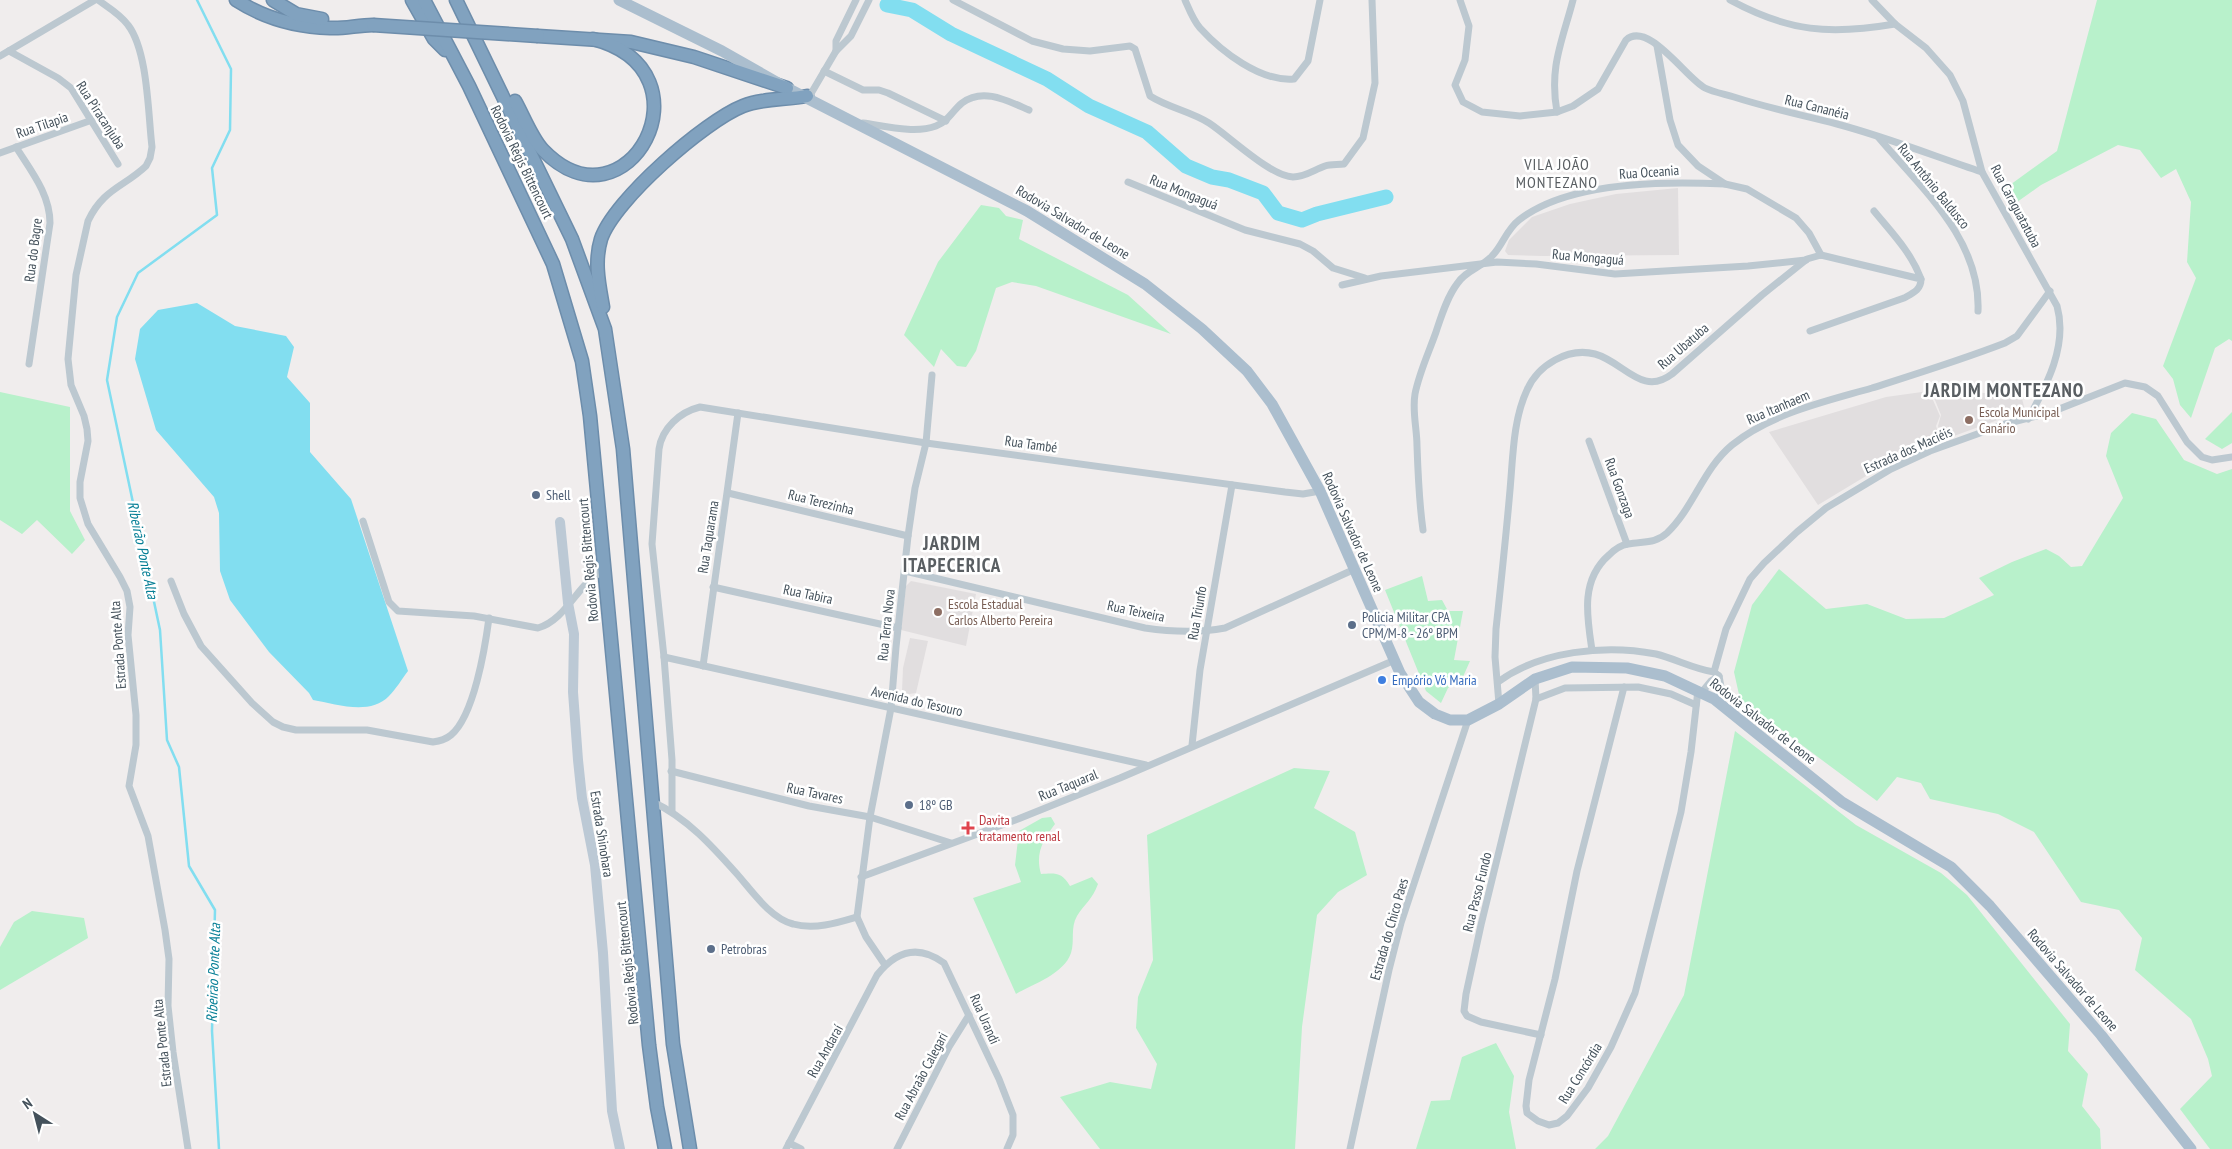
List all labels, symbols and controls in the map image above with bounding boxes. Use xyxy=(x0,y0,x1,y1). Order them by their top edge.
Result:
street label: Rua Piracanjuba xyxy=(72,78,130,152)
street label: Rua Cananéia xyxy=(1783,90,1851,124)
street label: Rodovia Régis Bittencourt xyxy=(487,102,557,222)
street label: Rua Tilapia xyxy=(14,108,70,142)
street label: Rua Antônio Baldusco xyxy=(1894,140,1974,232)
district label: VILA JOÃO MONTEZANO xyxy=(1516,154,1598,192)
street label: Rua Oceania xyxy=(1618,161,1680,183)
street label: Rua Caraguatatuba xyxy=(1987,161,2045,251)
street label: Rua Mongaguá xyxy=(1147,170,1221,214)
street label: Rodovia Salvador de Leone xyxy=(1013,181,1133,263)
street label: Rua do Bagre xyxy=(20,217,46,283)
street label: Rua Mongaguá xyxy=(1551,245,1625,269)
street label: Rua Ubatuba xyxy=(1654,319,1712,373)
district label: JARDIM MONTEZANO xyxy=(1923,378,2084,402)
street label: Rua Itanhaem xyxy=(1744,386,1812,428)
place label: Escola Municipal Canário xyxy=(1979,403,2060,437)
marker: Escola Municipal Canário xyxy=(1963,414,1975,426)
street label: Estrada dos Maciéis xyxy=(1861,422,1955,477)
street label: Rua També xyxy=(1004,431,1059,457)
street label: Rua Gonzaga xyxy=(1601,455,1639,521)
street label: Rodovia Salvador de Leone xyxy=(1318,469,1388,595)
street label: Rua Terezinha xyxy=(786,485,856,519)
place label: Shell xyxy=(546,486,571,504)
marker: Shell xyxy=(530,489,542,501)
street label: Rodovia Régis Bittencourt xyxy=(574,497,602,623)
water label: Ribeirão Ponte Alta xyxy=(123,499,163,601)
street label: Rua Taquarama xyxy=(693,499,723,575)
district label: JARDIM ITAPECERICA xyxy=(903,531,1001,577)
street label: Rua Tabira xyxy=(782,580,834,608)
street label: Rua Triunfo xyxy=(1183,585,1211,641)
street label: Rua Terra Nova xyxy=(873,588,899,662)
place label: Escola Estadual Carlos Alberto Pereira xyxy=(948,595,1053,629)
street label: Rua Teixeira xyxy=(1106,596,1166,626)
street label: Estrada Ponte Alta xyxy=(106,600,130,690)
marker: Escola Estadual Carlos Alberto Pereira xyxy=(932,606,944,618)
place label: Policia Militar CPA CPM/M-8 - 26º BPM xyxy=(1362,608,1458,642)
marker: Policia Militar CPA CPM/M-8 - 26º BPM xyxy=(1346,619,1358,631)
place label: Empório Vó Maria xyxy=(1392,671,1477,689)
marker: Empório Vó Maria xyxy=(1376,674,1388,686)
street label: Rodovia Salvador de Leone xyxy=(1706,674,1820,768)
street label: Avenida do Tesouro xyxy=(870,682,964,720)
street label: Rua Taquaral xyxy=(1036,765,1101,805)
street label: Rua Tavares xyxy=(785,778,845,808)
street label: Estrada Shinohara xyxy=(586,790,618,878)
place label: 18º GB xyxy=(919,796,953,814)
marker: 18º GB xyxy=(903,799,915,811)
place label: Davita tratamento renal xyxy=(979,811,1061,845)
marker: Davita tratamento renal xyxy=(961,821,975,835)
street label: Rua Passo Fundo xyxy=(1458,850,1496,934)
street label: Estrada do Chico Paes xyxy=(1366,876,1412,982)
street label: Rodovia Régis Bittencourt xyxy=(612,900,642,1026)
water label: Ribeirão Ponte Alta xyxy=(202,922,224,1023)
street label: Rodovia Salvador de Leone xyxy=(2024,925,2122,1035)
place label: Petrobras xyxy=(721,940,767,958)
marker: Petrobras xyxy=(705,943,717,955)
street label: Rua Urandi xyxy=(966,991,1004,1047)
street label: Estrada Ponte Alta xyxy=(148,998,176,1088)
street label: Rua Andaraí xyxy=(803,1021,847,1081)
street label: Rua Abraão Calegari xyxy=(890,1029,952,1123)
street label: Rua Concórdia xyxy=(1554,1039,1606,1107)
north arrow xyxy=(10,1089,60,1139)
text: N xyxy=(19,1094,36,1113)

